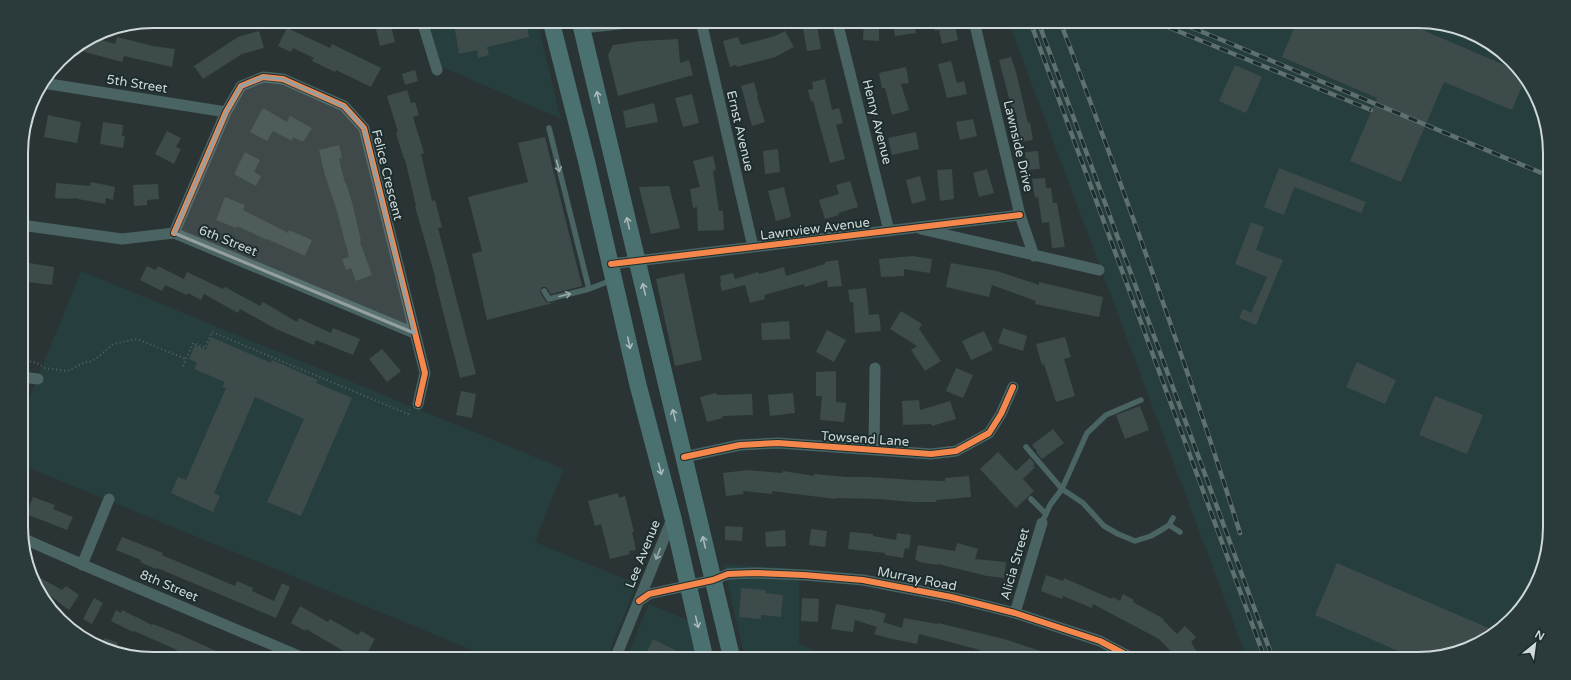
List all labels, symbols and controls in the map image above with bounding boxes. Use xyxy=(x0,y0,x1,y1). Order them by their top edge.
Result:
street label: 5th Street xyxy=(105,71,169,97)
street label: Henry Avenue xyxy=(859,78,895,166)
street label: Ernst Avenue xyxy=(723,89,757,173)
one-way arrow xyxy=(594,90,602,103)
street label: Lawnside Drive xyxy=(1000,99,1036,193)
street label: Felice Crescent xyxy=(368,128,406,222)
one-way arrow xyxy=(555,159,563,172)
street label: Lawnview Avenue xyxy=(759,214,871,244)
one-way arrow xyxy=(624,217,632,230)
street label: 6th Street xyxy=(196,222,260,260)
one-way arrow xyxy=(639,283,647,296)
one-way arrow xyxy=(558,291,571,298)
one-way arrow xyxy=(625,336,633,349)
one-way arrow xyxy=(669,409,677,422)
street label: Towsend Lane xyxy=(820,428,910,450)
one-way arrow xyxy=(657,463,664,476)
street label: Lee Avenue xyxy=(622,518,664,590)
street label: Alicia Street xyxy=(997,526,1033,602)
one-way arrow xyxy=(700,536,707,549)
one-way arrow xyxy=(654,548,661,560)
street label: Murray Road xyxy=(876,563,958,595)
street label: 8th Street xyxy=(138,567,200,605)
one-way arrow xyxy=(694,616,701,629)
north arrow xyxy=(1515,624,1555,664)
text: N xyxy=(1533,628,1547,644)

